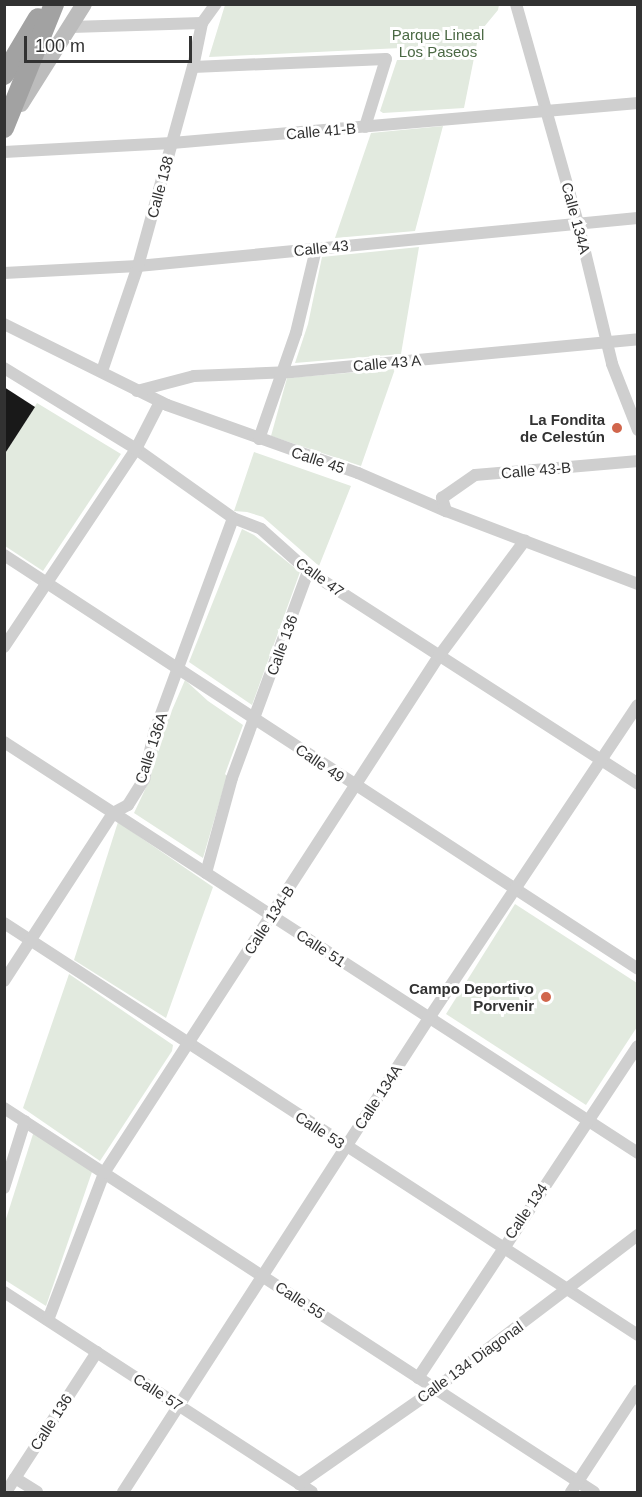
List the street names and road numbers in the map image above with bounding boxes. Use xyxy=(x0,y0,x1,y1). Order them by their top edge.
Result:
street label: Calle 41-B xyxy=(285,119,357,143)
street label: Calle 138 xyxy=(143,154,177,220)
street label: Calle 134A xyxy=(558,180,594,256)
street label: Calle 43 xyxy=(293,236,349,260)
street label: Calle 43 A xyxy=(352,351,422,375)
street label: Calle 45 xyxy=(289,443,347,477)
street label: Calle 43-B xyxy=(500,458,572,482)
street label: Calle 47 xyxy=(292,554,348,600)
street label: Calle 136 xyxy=(263,612,301,678)
street label: Calle 136A xyxy=(131,710,171,786)
street label: Calle 49 xyxy=(292,740,348,786)
street label: Calle 134-B xyxy=(240,882,298,958)
street label: Calle 51 xyxy=(293,925,349,971)
street label: Calle 134A xyxy=(350,1061,406,1133)
street label: Calle 53 xyxy=(292,1107,348,1153)
street label: Calle 134 xyxy=(501,1180,551,1242)
street label: Calle 55 xyxy=(272,1277,328,1323)
street label: Calle 134 Diagonal xyxy=(413,1317,527,1407)
street label: Calle 57 xyxy=(130,1369,186,1415)
street label: Calle 136 xyxy=(26,1391,76,1453)

